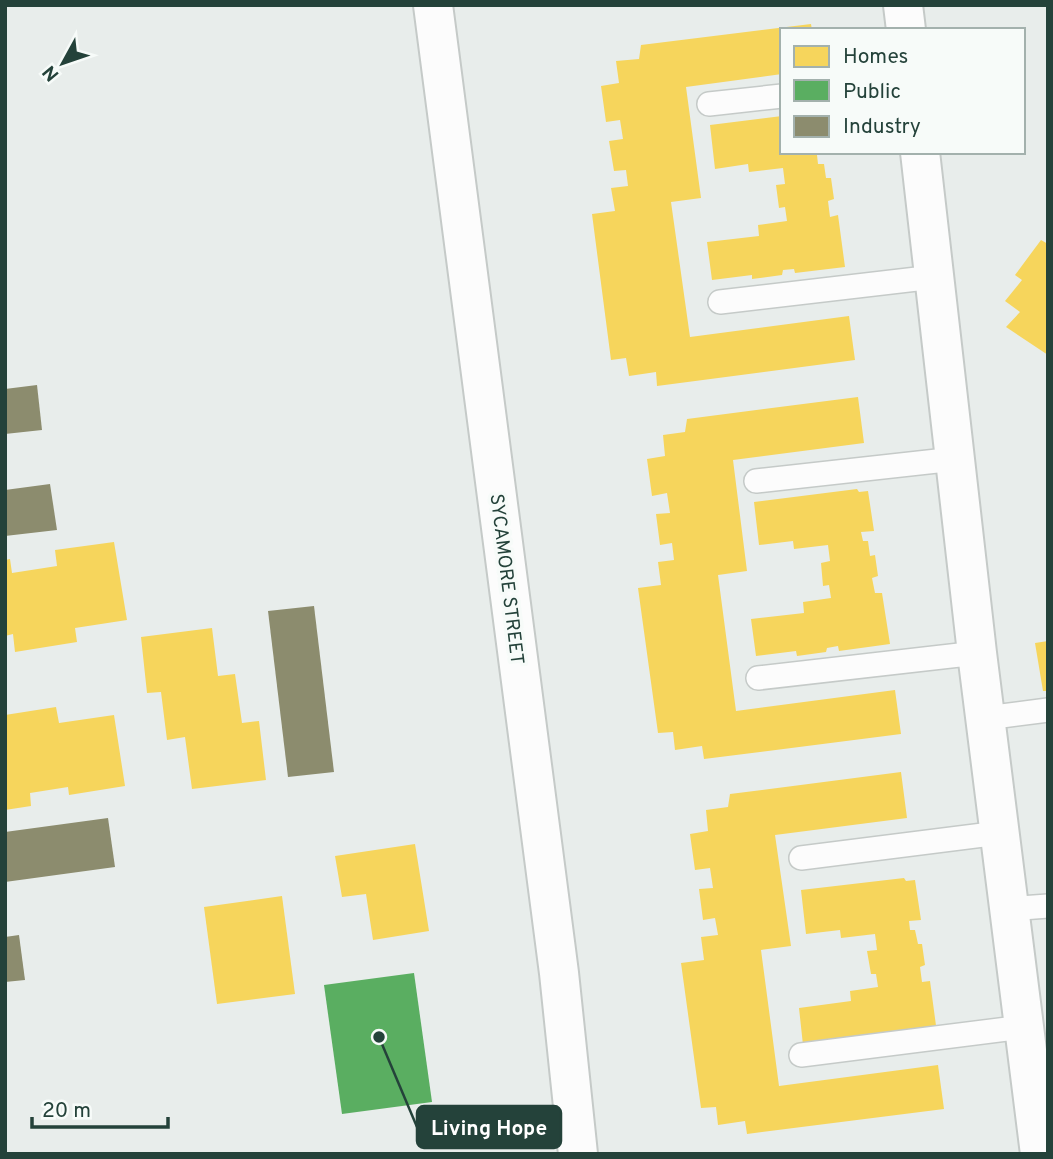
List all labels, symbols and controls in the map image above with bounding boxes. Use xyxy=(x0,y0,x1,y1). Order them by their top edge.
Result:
north arrow xyxy=(28,28,98,98)
legend xyxy=(780,28,1025,154)
text: Homes xyxy=(843,44,908,71)
text: N xyxy=(38,60,65,86)
text: Public xyxy=(843,79,901,106)
text: Industry xyxy=(843,114,921,141)
street label: SYCAMORE STREET xyxy=(484,492,528,666)
scale bar xyxy=(32,1086,168,1130)
text: 20 m xyxy=(42,1098,91,1125)
callout: Living Hope xyxy=(417,1106,561,1148)
text: Living Hope xyxy=(431,1116,547,1143)

